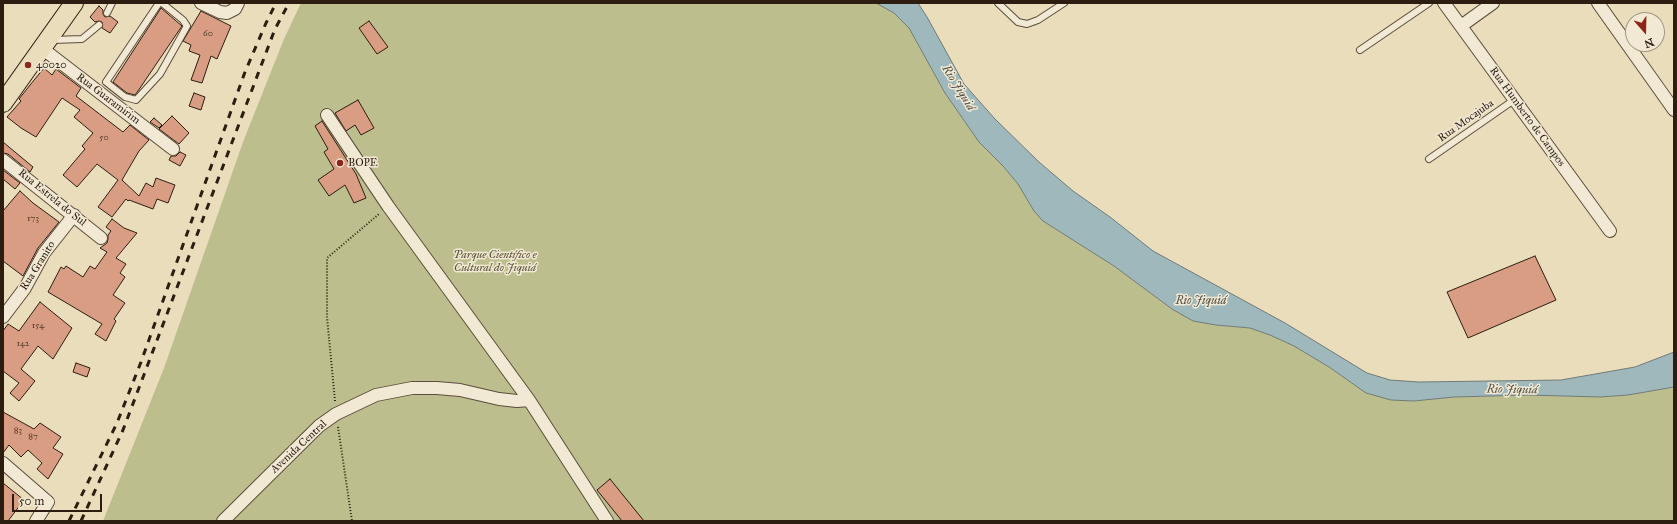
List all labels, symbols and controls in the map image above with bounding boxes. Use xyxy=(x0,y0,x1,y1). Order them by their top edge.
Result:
north arrow xyxy=(1625,12,1665,52)
house number: 60 xyxy=(203,29,213,39)
text: N xyxy=(1642,35,1656,51)
place label: 40020 xyxy=(36,58,67,72)
marker: 40020 xyxy=(23,60,33,70)
water label: Rio Jiquiá xyxy=(938,63,978,113)
street label: Rua Humberto de Campos xyxy=(1486,65,1568,169)
street label: Rua Guaramirim xyxy=(73,71,143,127)
street label: Rua Mocajuba xyxy=(1436,97,1496,145)
house number: 50 xyxy=(99,133,109,143)
place label: BOPE xyxy=(348,156,378,170)
marker: BOPE xyxy=(335,158,345,168)
street label: Rua Estrela do Sul xyxy=(15,167,89,229)
house number: 173 xyxy=(27,214,39,224)
street label: Rua Granito xyxy=(18,239,58,293)
park label: Parque Científico e Cultural do Jiquiá xyxy=(453,248,537,274)
water label: Rio Jiquiá xyxy=(1175,294,1227,308)
house number: 154 xyxy=(32,321,44,331)
house number: 142 xyxy=(16,339,30,349)
water label: Rio Jiquiá xyxy=(1486,382,1538,398)
street label: Avenida Central xyxy=(268,418,330,476)
house number: 83 xyxy=(14,426,22,436)
house number: 87 xyxy=(28,432,38,442)
scale bar xyxy=(14,486,104,512)
text: 50 m xyxy=(19,494,44,508)

